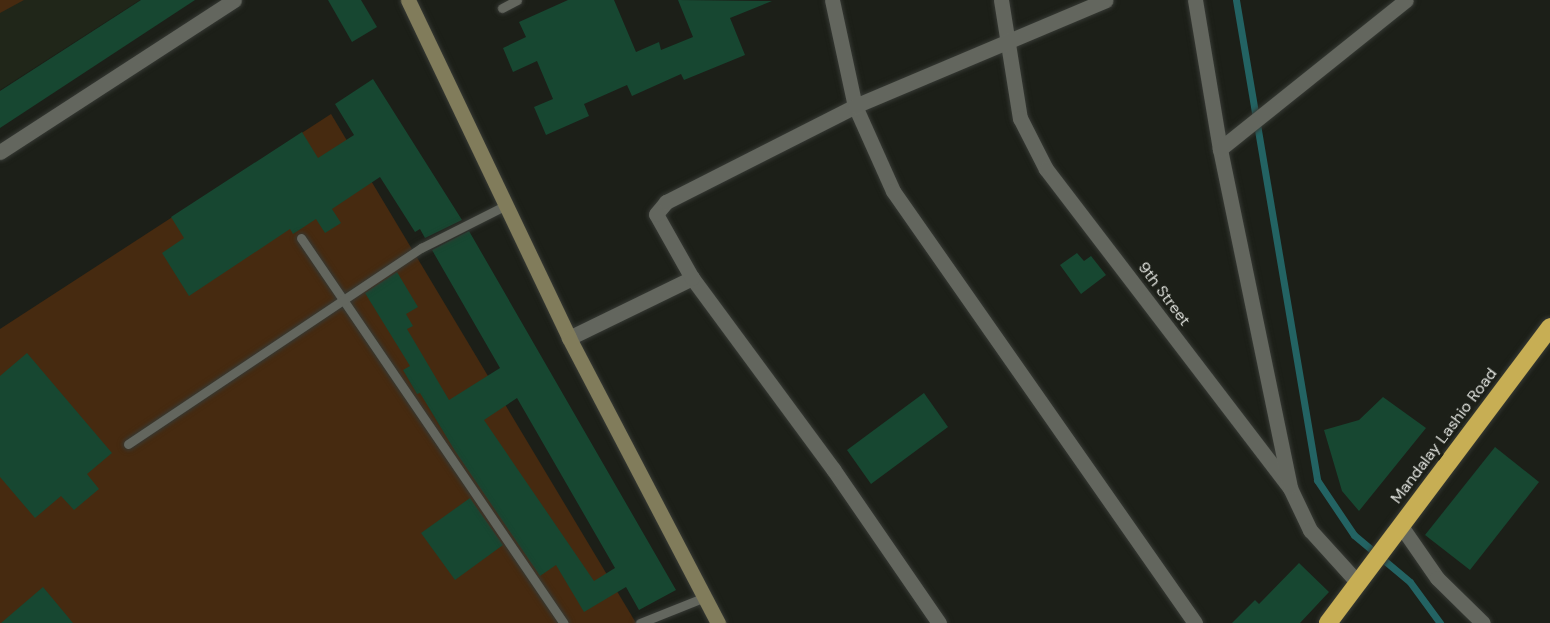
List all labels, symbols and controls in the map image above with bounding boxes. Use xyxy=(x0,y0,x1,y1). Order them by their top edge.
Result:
street label: 9th Street xyxy=(1134,258,1194,330)
street label: Mandalay Lashio Road xyxy=(1387,365,1501,507)

